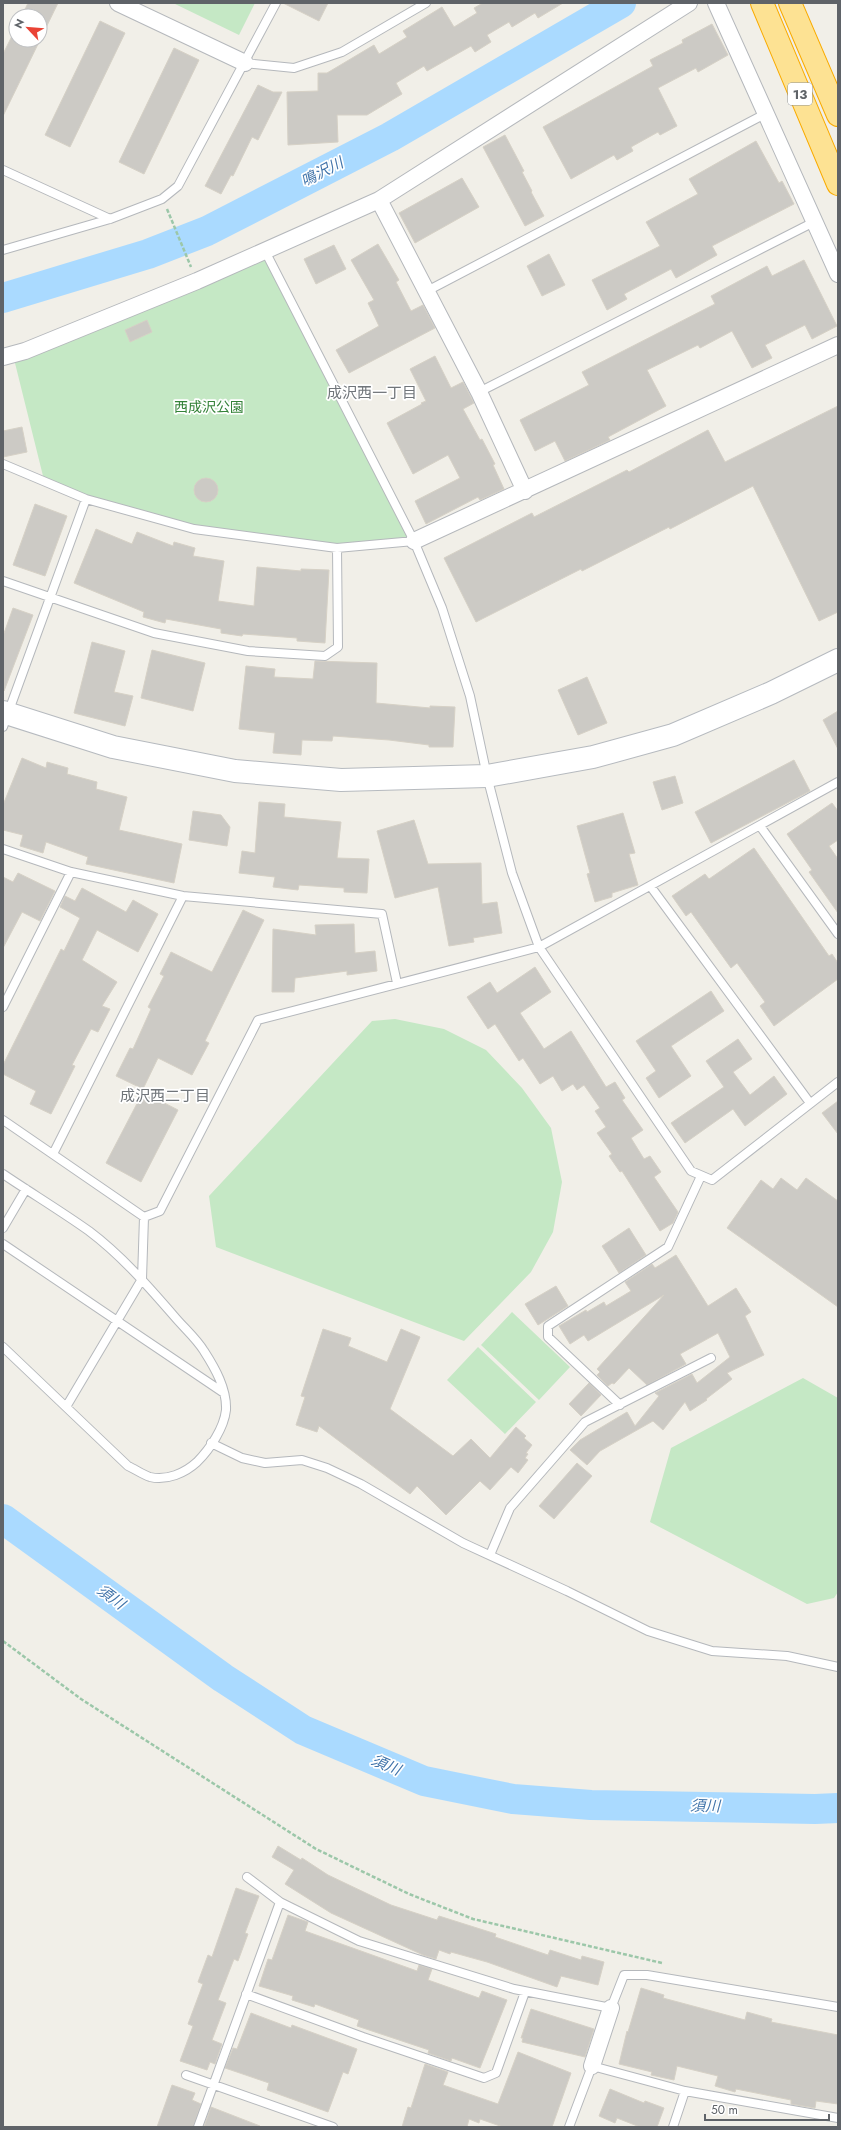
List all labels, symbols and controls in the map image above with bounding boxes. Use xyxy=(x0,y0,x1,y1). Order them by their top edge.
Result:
north arrow xyxy=(8,8,48,48)
text: N xyxy=(10,16,28,31)
road number: 13 xyxy=(788,83,812,105)
water label: 鳴沢川 xyxy=(297,151,349,192)
district label: 成沢西一丁目 xyxy=(327,382,417,404)
park label: 西成沢公園 xyxy=(174,397,244,417)
district label: 成沢西二丁目 xyxy=(120,1085,210,1107)
water label: 須川 xyxy=(92,1579,131,1616)
water label: 須川 xyxy=(368,1749,406,1782)
water label: 須川 xyxy=(690,1795,722,1817)
scale bar xyxy=(705,2096,829,2122)
text: 50 m xyxy=(711,2101,738,2119)

